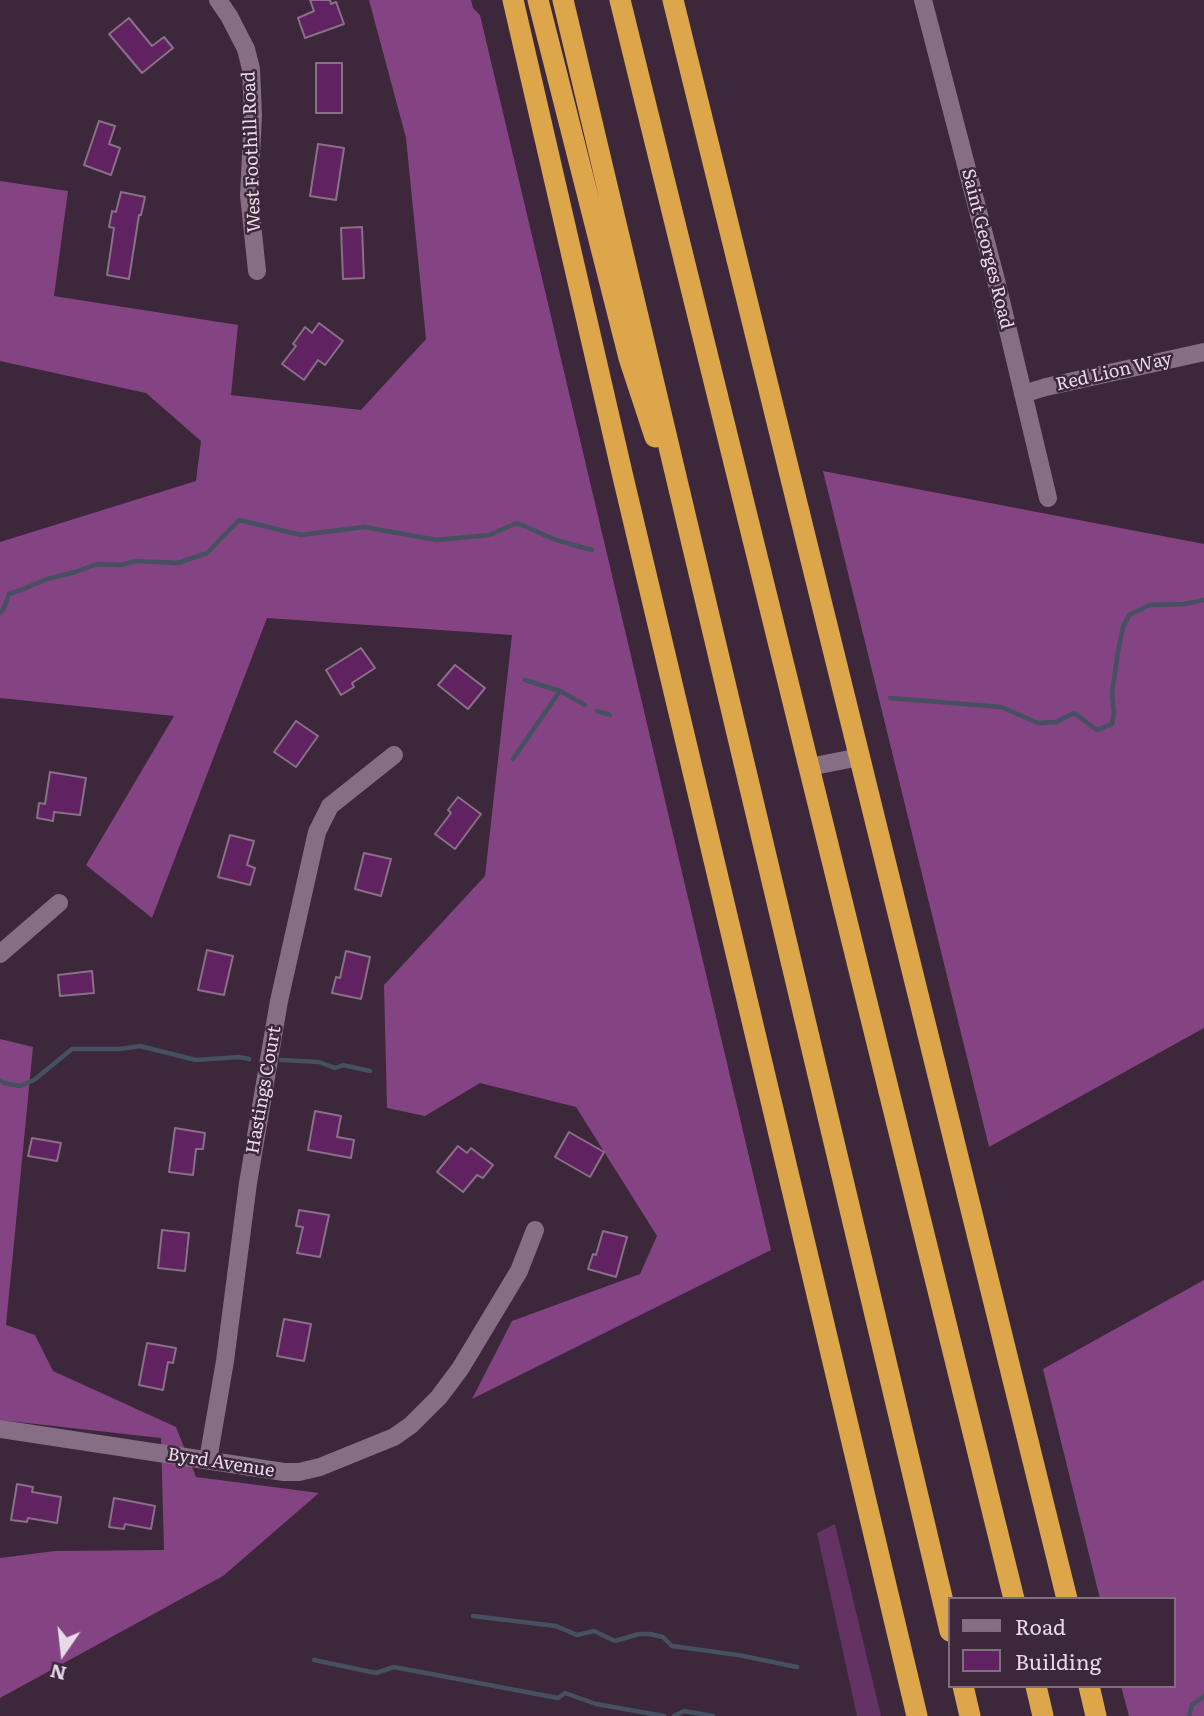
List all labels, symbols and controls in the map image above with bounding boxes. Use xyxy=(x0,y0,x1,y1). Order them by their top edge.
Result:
street label: West Foothill Road xyxy=(238,71,266,233)
street label: Saint Georges Road xyxy=(957,167,1017,331)
street label: Red Lion Way xyxy=(1054,348,1174,396)
street label: Hastings Court xyxy=(242,1024,286,1156)
street label: Byrd Avenue xyxy=(166,1444,276,1482)
legend xyxy=(948,1597,1176,1688)
text: Road xyxy=(1015,1610,1066,1641)
north arrow xyxy=(28,1618,98,1688)
text: Building xyxy=(1015,1645,1101,1676)
text: N xyxy=(47,1658,69,1689)

